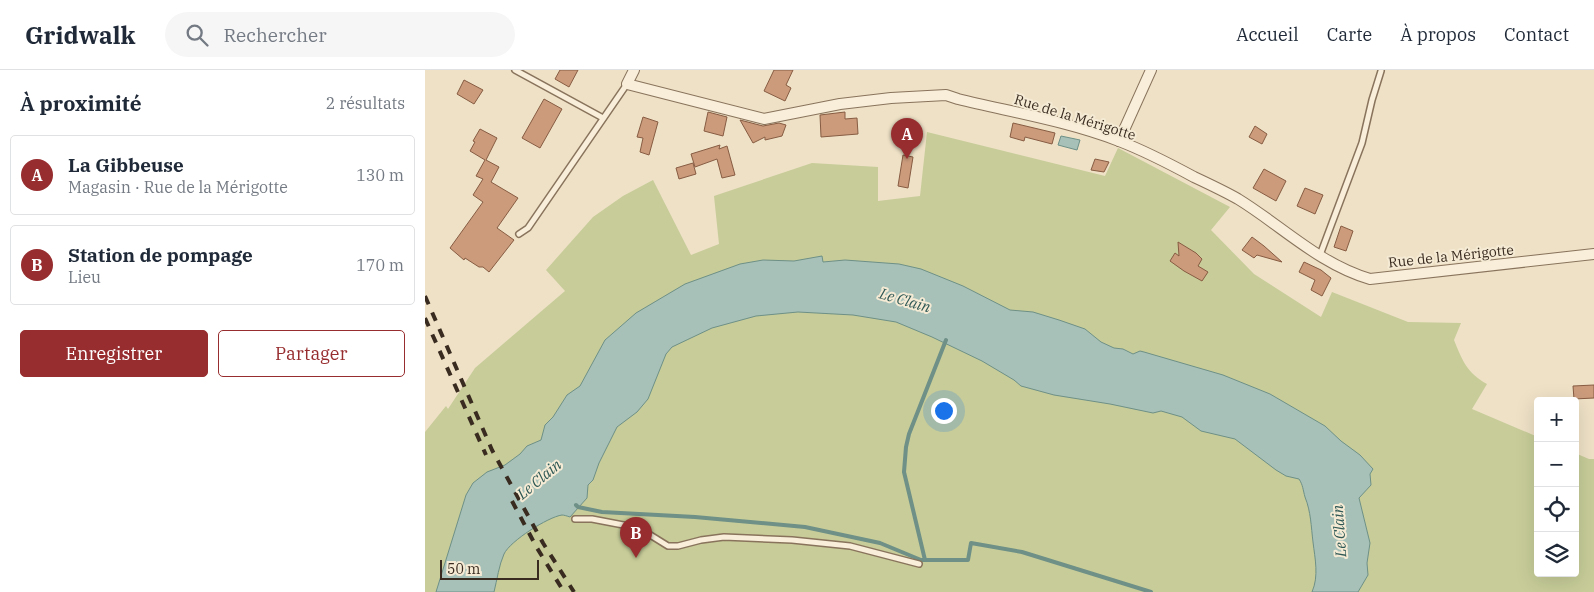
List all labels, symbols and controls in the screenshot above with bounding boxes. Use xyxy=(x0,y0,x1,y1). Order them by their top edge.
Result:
search box xyxy=(165,12,515,57)
text: Gridwalk xyxy=(25,19,135,51)
icon: search xyxy=(183,21,211,49)
text: Rechercher xyxy=(223,23,327,47)
text: Accueil xyxy=(1236,23,1299,46)
text: Carte xyxy=(1327,23,1372,46)
text: À propos xyxy=(1400,23,1476,46)
text: Contact xyxy=(1504,23,1569,46)
text: À proximité xyxy=(20,89,142,117)
street label: Rue de la Mérigotte xyxy=(1012,90,1138,144)
text: 2 résultats xyxy=(326,93,405,113)
pin: A xyxy=(891,118,923,159)
text: La Gibbeuse xyxy=(68,153,184,177)
text: A xyxy=(31,165,43,185)
text: 130 m xyxy=(356,165,404,185)
text: Magasin · Rue de la Mérigotte xyxy=(68,177,288,197)
street label: Rue de la Mérigotte xyxy=(1387,240,1515,272)
text: Station de pompage xyxy=(68,243,253,267)
text: B xyxy=(31,255,43,275)
text: 170 m xyxy=(356,255,404,275)
text: Lieu xyxy=(68,267,101,287)
water label: Le Clain xyxy=(876,283,933,316)
button: Enregistrer xyxy=(20,330,208,377)
button: Partager xyxy=(218,330,405,377)
map controls xyxy=(1534,397,1579,577)
button: + xyxy=(1534,397,1579,442)
your location xyxy=(931,398,957,424)
button: − xyxy=(1534,442,1579,487)
water label: Le Clain xyxy=(512,455,565,504)
button: locate xyxy=(1534,487,1579,532)
water label: Le Clain xyxy=(1328,504,1350,559)
pin: B xyxy=(620,517,652,558)
button: layers xyxy=(1534,532,1579,577)
scale bar xyxy=(440,557,539,580)
text: 50 m xyxy=(447,560,480,578)

